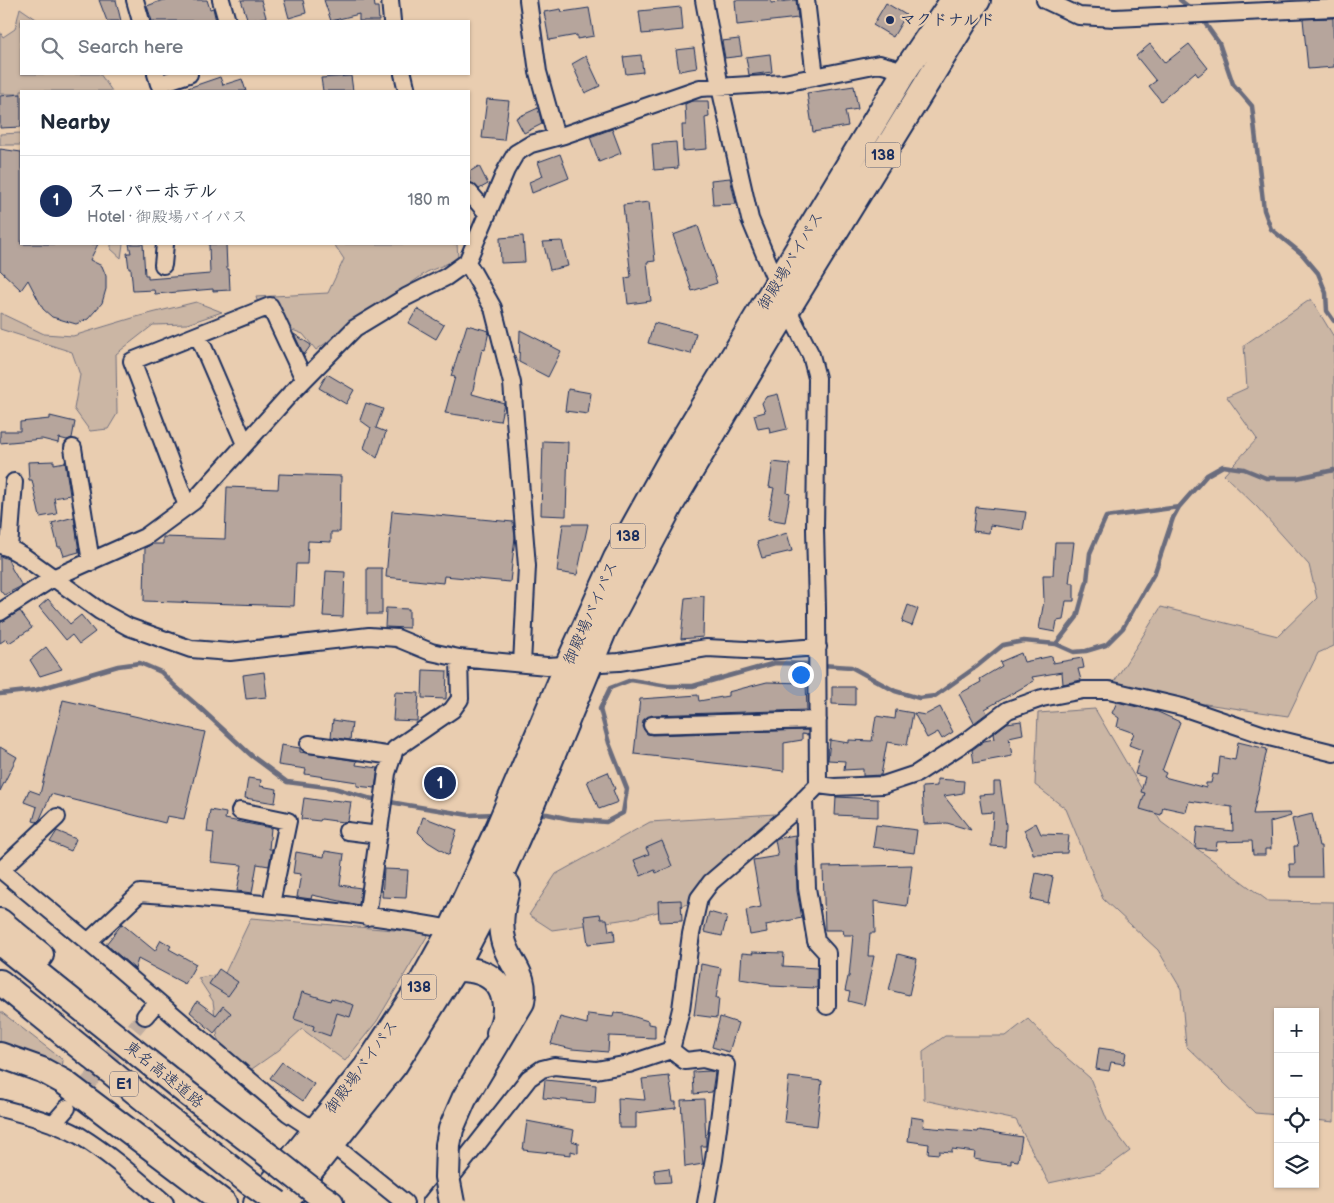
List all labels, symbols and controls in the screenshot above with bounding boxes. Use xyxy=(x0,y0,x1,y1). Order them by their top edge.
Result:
place label: マクドナルド xyxy=(900,11,995,30)
marker: マクドナルド xyxy=(884,14,896,26)
search box xyxy=(20,20,470,75)
icon: search xyxy=(38,34,66,62)
text: Search here xyxy=(78,36,183,59)
text: Nearby xyxy=(40,110,110,135)
road number: 138 xyxy=(866,142,900,168)
text: スーパーホテル xyxy=(87,180,218,203)
text: 1 xyxy=(53,191,59,210)
text: 180 m xyxy=(408,191,450,210)
text: Hotel · 御殿場バイパス xyxy=(87,208,247,227)
street label: 御殿場バイパス xyxy=(754,208,828,314)
road number: 138 xyxy=(610,524,646,548)
street label: 御殿場バイパス xyxy=(560,558,622,668)
your location xyxy=(788,662,814,688)
pin: 1 xyxy=(424,764,456,802)
road number: 138 xyxy=(402,974,436,1000)
map controls xyxy=(1274,1008,1319,1188)
button: + xyxy=(1274,1008,1319,1053)
street label: 御殿場バイパス xyxy=(321,1016,403,1118)
street label: 東名高速道路 xyxy=(121,1037,207,1113)
button: − xyxy=(1274,1053,1319,1098)
road number: E1 xyxy=(110,1072,138,1096)
button: locate xyxy=(1274,1098,1319,1143)
button: layers xyxy=(1274,1143,1319,1188)

